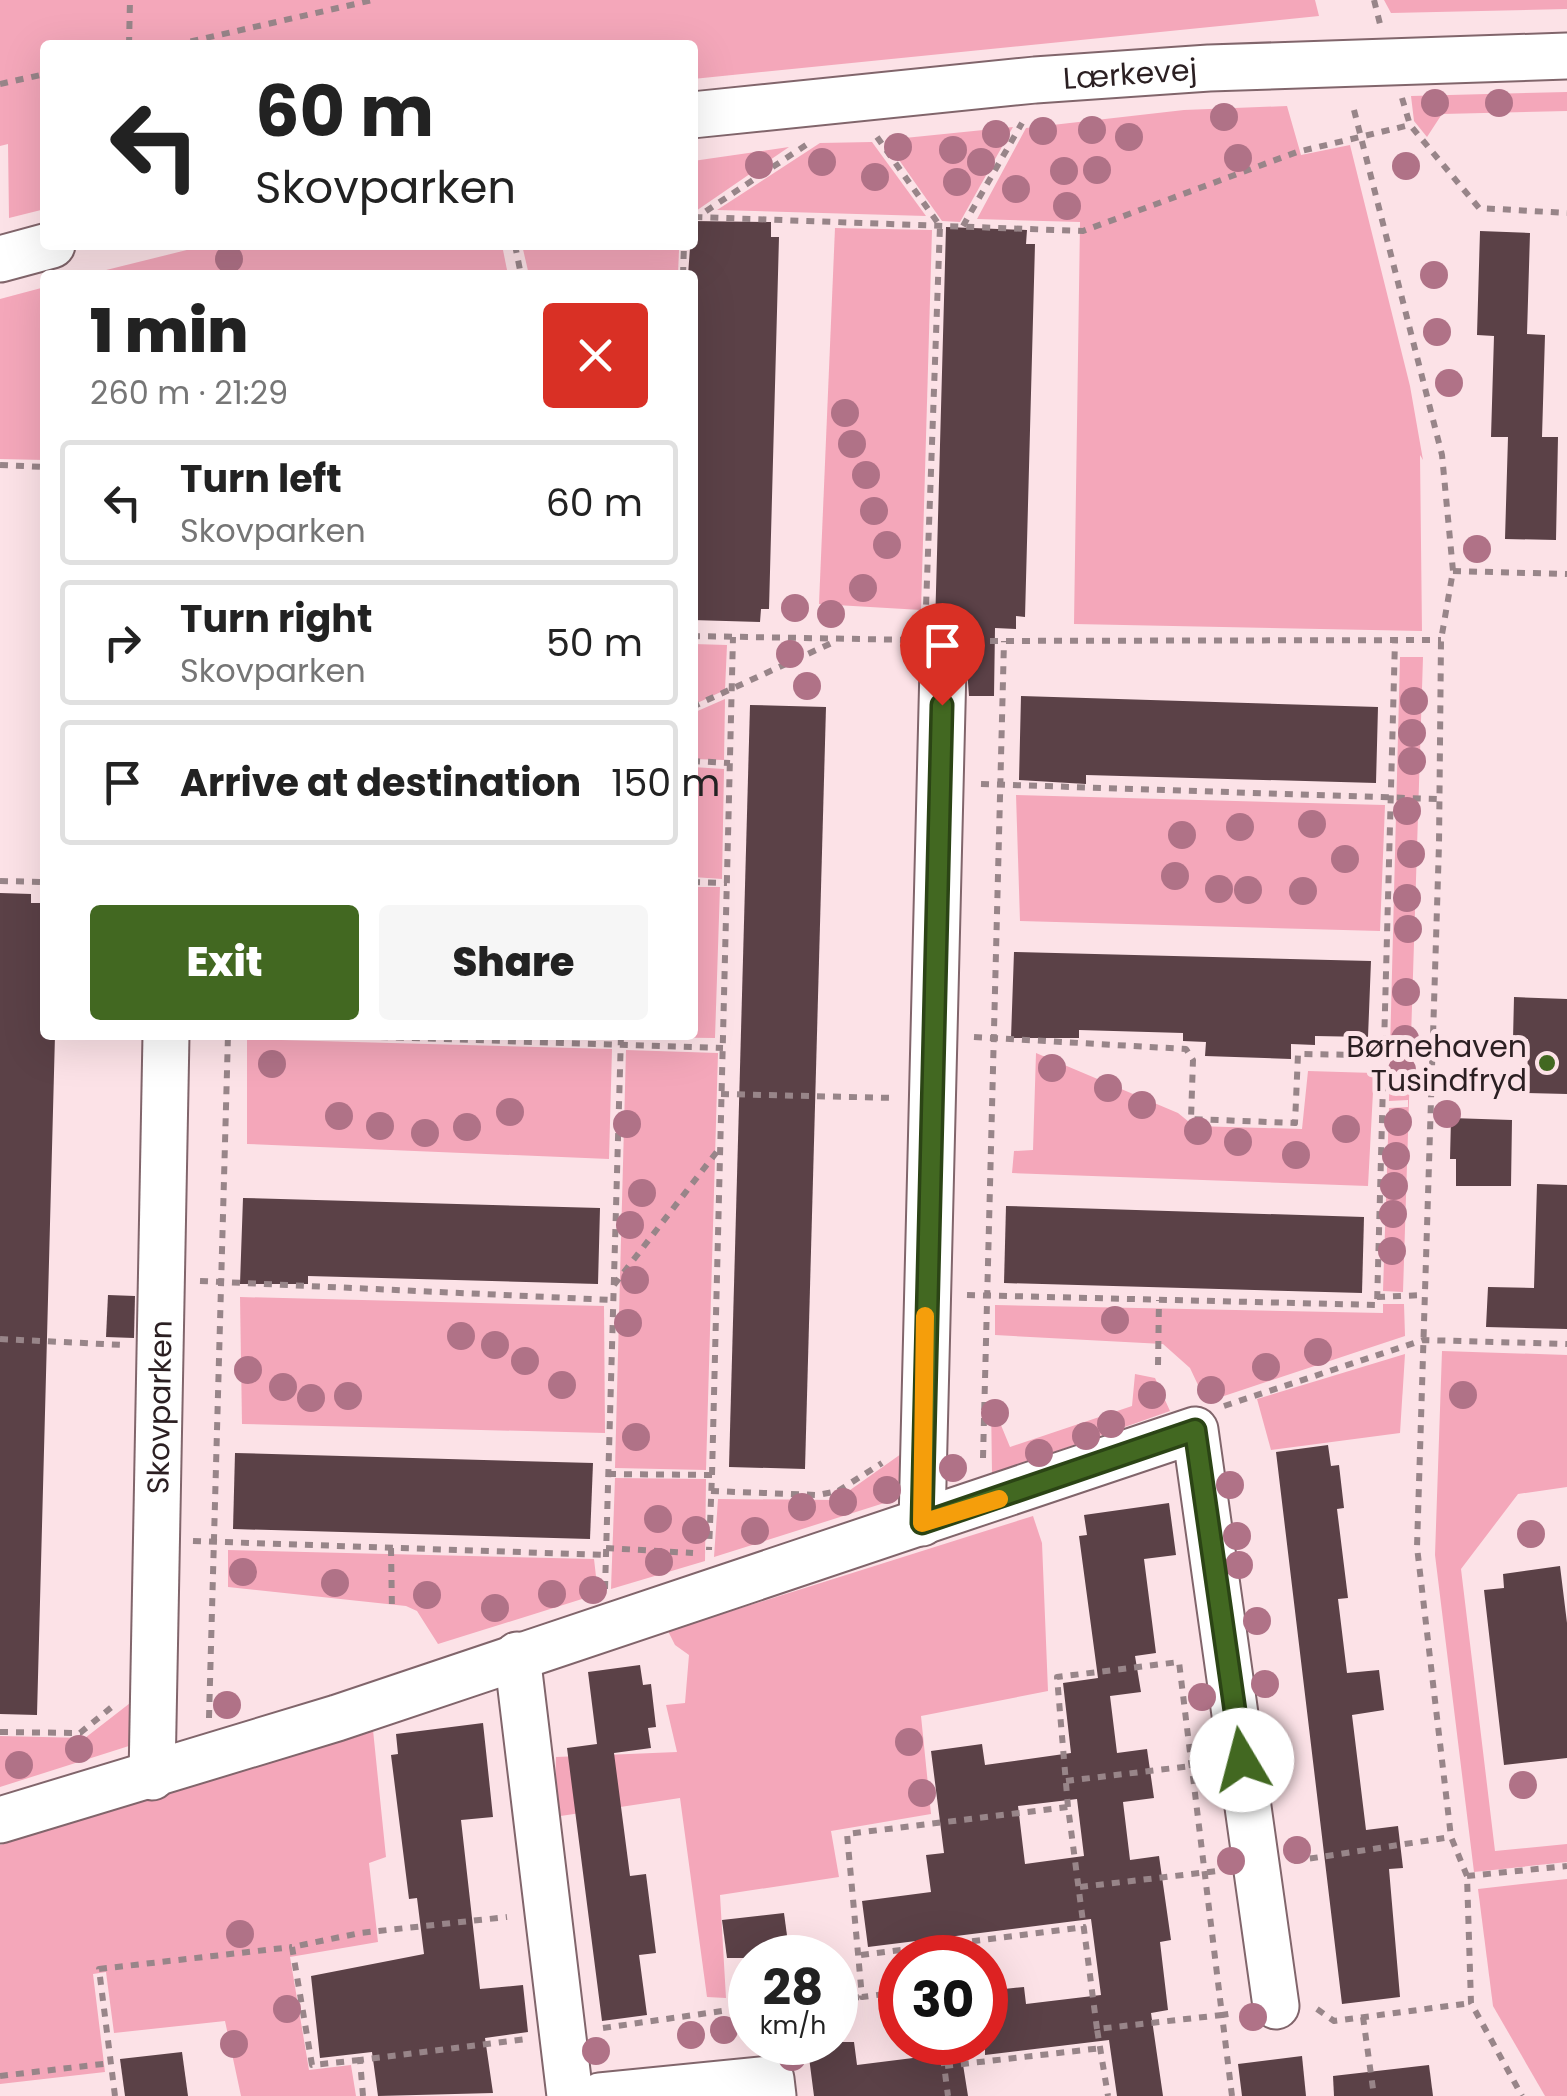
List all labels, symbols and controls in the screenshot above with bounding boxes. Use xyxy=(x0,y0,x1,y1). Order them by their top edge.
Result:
street label: Lærkevej xyxy=(1062,47,1198,100)
text: 60 m xyxy=(255,62,434,161)
icon: left xyxy=(90,80,220,210)
text: Skovparken xyxy=(255,156,516,219)
text: 1 min xyxy=(90,289,248,373)
button: close xyxy=(543,303,648,408)
text: 260 m · 21:29 xyxy=(90,370,288,415)
text: Turn left xyxy=(180,452,342,505)
icon: left xyxy=(95,475,150,530)
text: 60 m xyxy=(546,476,643,529)
text: Skovparken xyxy=(180,508,366,553)
text: Turn right xyxy=(180,592,372,645)
pin xyxy=(900,603,985,706)
icon: right xyxy=(95,615,150,670)
text: 50 m xyxy=(546,616,643,669)
icon: arrive xyxy=(915,618,970,673)
text: Skovparken xyxy=(180,648,366,693)
icon: arrive xyxy=(95,755,150,810)
text: Arrive at destination xyxy=(180,756,581,809)
text: 150 m xyxy=(611,756,720,809)
button: Exit xyxy=(90,905,359,1020)
button: Share xyxy=(379,905,648,1020)
place label: Børnehaven Tusindfryd xyxy=(1346,1025,1527,1102)
marker: Børnehaven Tusindfryd xyxy=(1536,1052,1558,1074)
street label: Skovparken xyxy=(136,1320,182,1495)
position arrow xyxy=(1190,1708,1294,1812)
speed limit sign: 30 xyxy=(878,1935,1008,2065)
text: 28 xyxy=(763,1952,823,2023)
text: km/h xyxy=(760,2008,826,2043)

